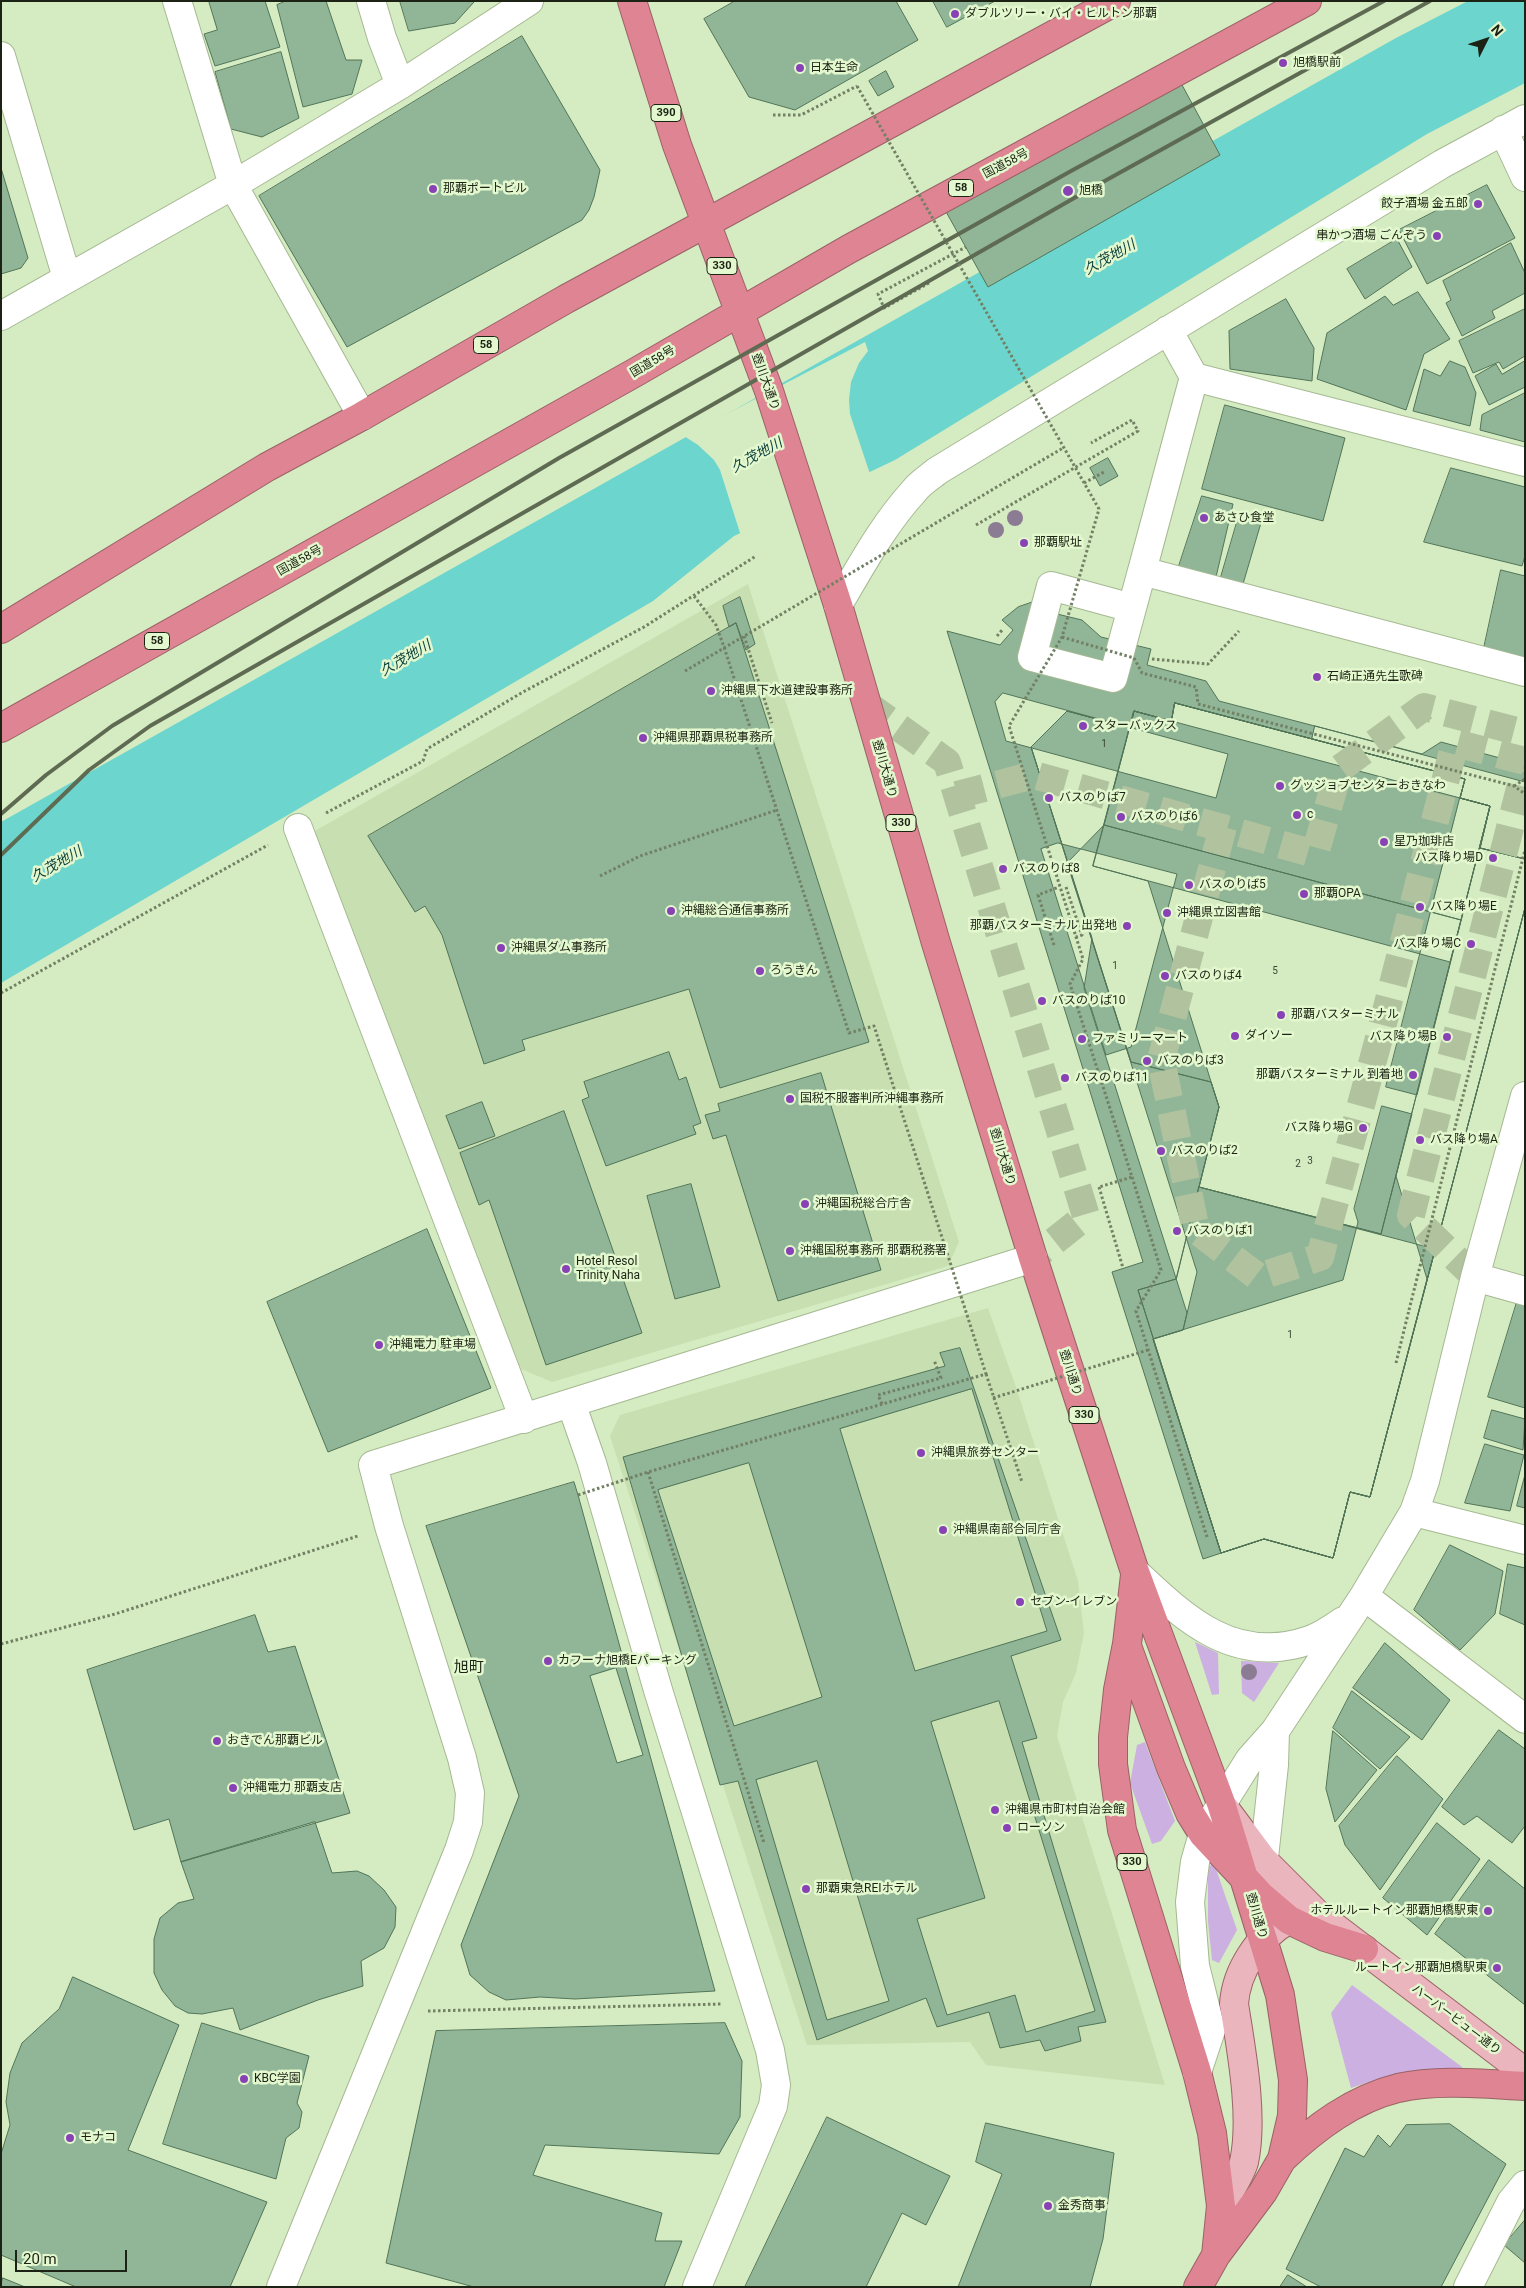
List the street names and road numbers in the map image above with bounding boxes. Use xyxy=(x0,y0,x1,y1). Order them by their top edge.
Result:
road number: 390 xyxy=(651,105,681,122)
street label: 国道58号 xyxy=(981,146,1031,182)
road number: 58 xyxy=(948,180,974,197)
road number: 330 xyxy=(707,258,737,274)
road number: 58 xyxy=(474,336,498,354)
street label: 国道58号 xyxy=(628,343,678,381)
street label: 壺川大通り xyxy=(748,351,782,413)
street label: 国道58号 xyxy=(275,543,325,579)
road number: 58 xyxy=(144,632,170,649)
street label: 壺川大通り xyxy=(869,738,899,800)
road number: 330 xyxy=(886,814,916,831)
street label: 壺川大通り xyxy=(986,1126,1018,1188)
street label: 壺川通り xyxy=(1056,1348,1084,1398)
road number: 330 xyxy=(1069,1406,1099,1424)
road number: 330 xyxy=(1117,1854,1147,1870)
street label: 壺川通り xyxy=(1242,1891,1270,1941)
street label: ハーバービュー通り xyxy=(1409,1982,1503,2058)

